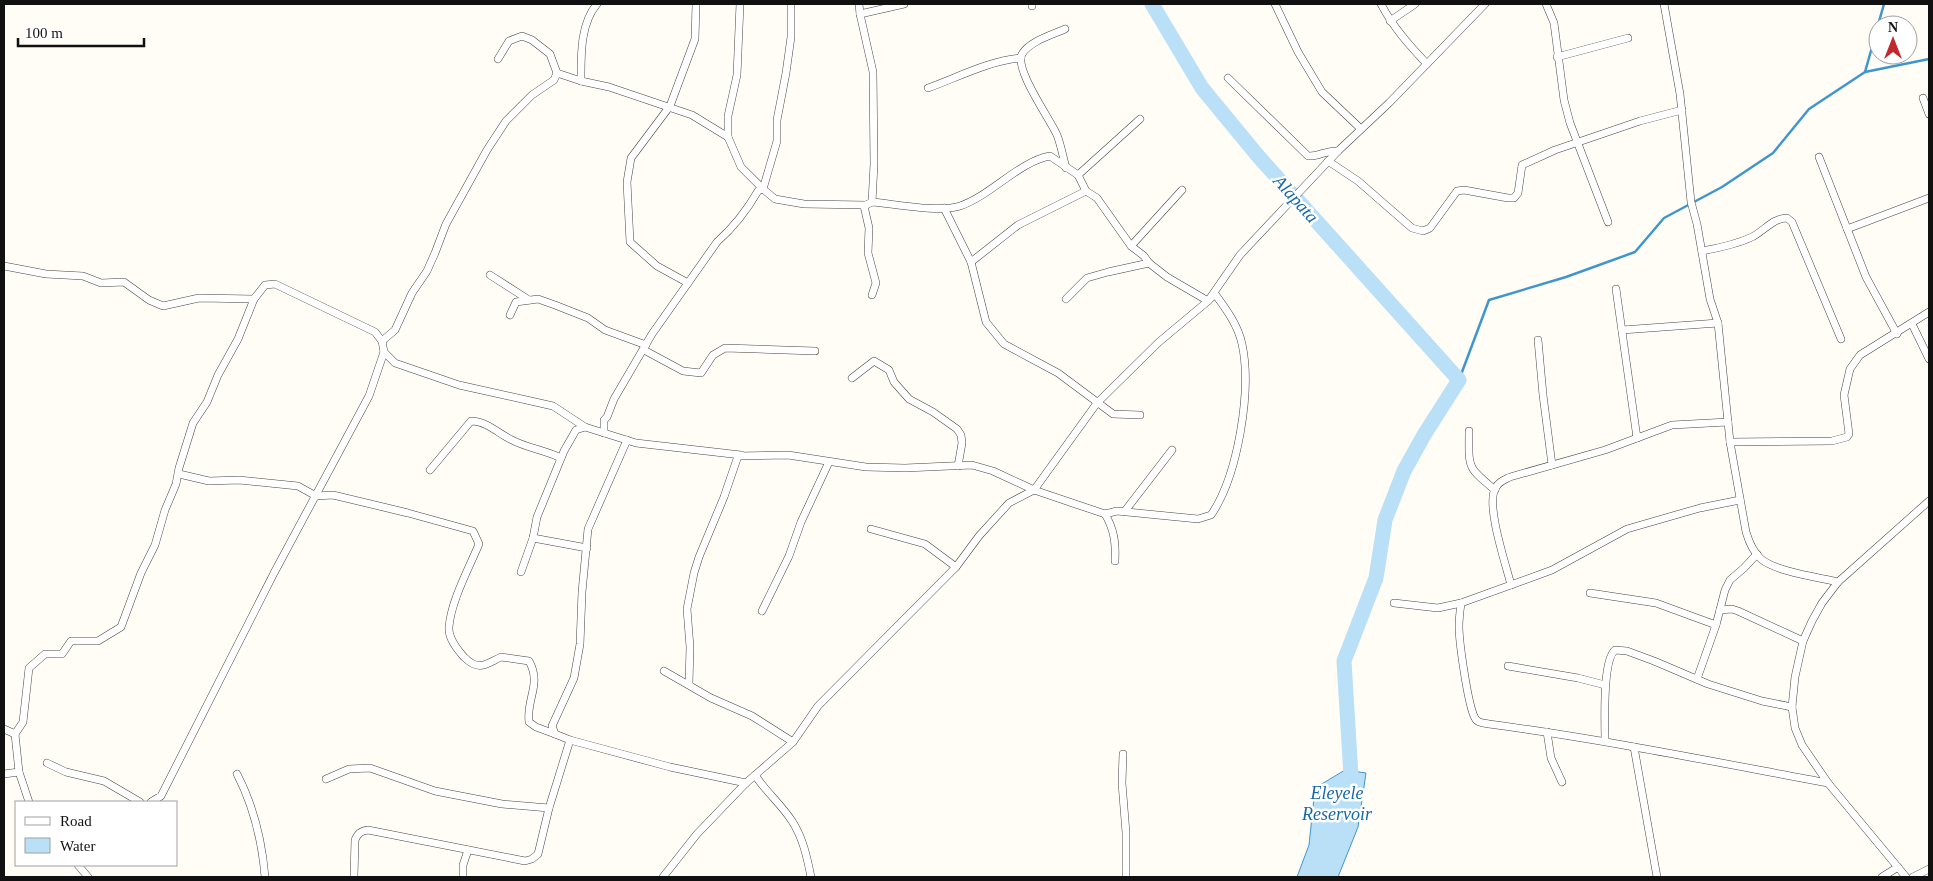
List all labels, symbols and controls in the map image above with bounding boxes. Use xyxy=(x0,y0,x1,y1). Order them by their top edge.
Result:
scale bar xyxy=(18,15,144,47)
north arrow xyxy=(1868,15,1918,65)
text: N xyxy=(1888,20,1898,35)
text: 100 m xyxy=(25,25,63,41)
water label: Alapata xyxy=(1269,170,1323,227)
water label: Eleyele Reservoir xyxy=(1301,783,1373,824)
legend xyxy=(15,801,178,866)
text: Road xyxy=(60,813,92,829)
text: Water xyxy=(60,838,95,854)

